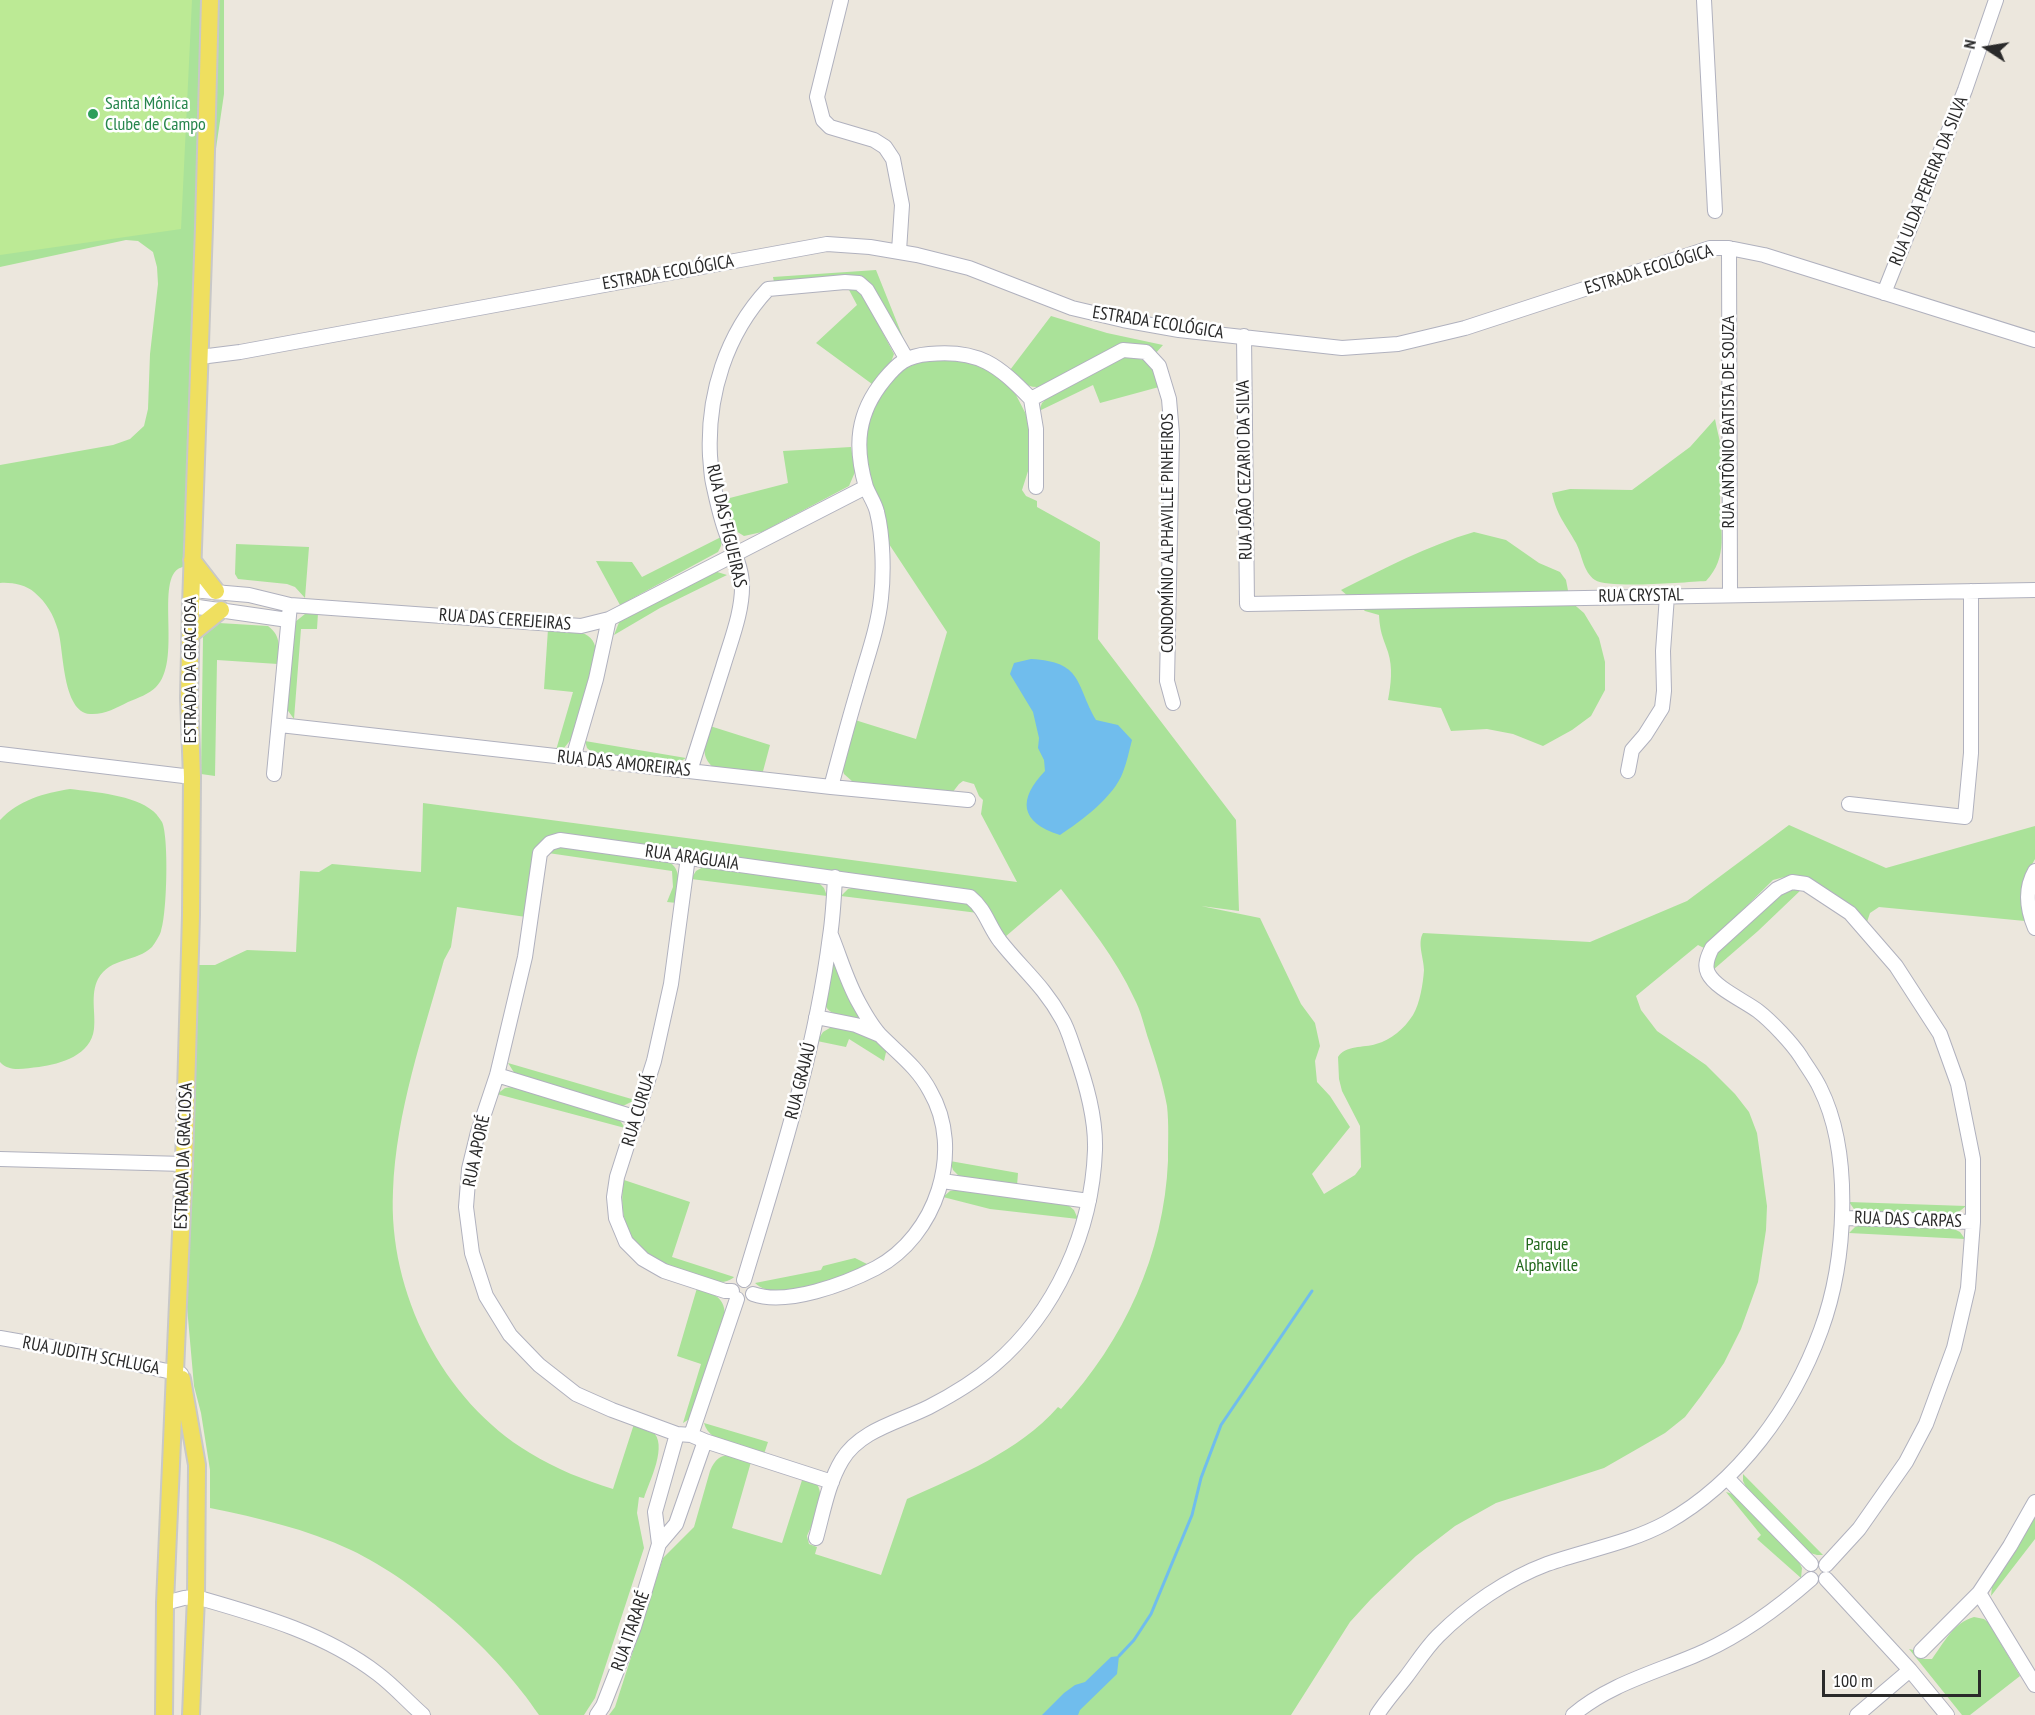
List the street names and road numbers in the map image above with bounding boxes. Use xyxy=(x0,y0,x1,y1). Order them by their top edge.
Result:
street label: RUA ULDA PEREIRA DA SILVA xyxy=(1885,93,1973,269)
street label: ESTRADA ECOLÓGICA xyxy=(1582,240,1716,300)
street label: ESTRADA ECOLÓGICA xyxy=(601,251,735,295)
street label: ESTRADA ECOLÓGICA xyxy=(1091,302,1225,344)
street label: RUA ANTÔNIO BATISTA DE SOUZA xyxy=(1718,316,1740,528)
street label: RUA JOÃO CEZARIO DA SILVA xyxy=(1233,380,1257,560)
street label: CONDOMÍNIO ALPHAVILLE PINHEIROS xyxy=(1157,413,1179,653)
street label: RUA DAS FIGUEIRAS xyxy=(701,462,751,590)
street label: RUA CRYSTAL xyxy=(1598,584,1684,608)
street label: ESTRADA DA GRACIOSA xyxy=(180,597,202,743)
street label: RUA DAS CEREJEIRAS xyxy=(438,605,572,635)
street label: RUA DAS AMOREIRAS xyxy=(556,746,692,782)
street label: RUA ARAGUAIA xyxy=(644,841,740,875)
street label: RUA GRAJAÚ xyxy=(781,1040,821,1122)
street label: RUA CURUÁ xyxy=(618,1071,660,1149)
street label: ESTRADA DA GRACIOSA xyxy=(171,1082,197,1230)
street label: RUA APORÉ xyxy=(459,1113,495,1189)
street label: RUA DAS CARPAS xyxy=(1854,1207,1962,1233)
street label: RUA JUDITH SCHLUGA xyxy=(21,1332,161,1380)
street label: RUA ITARARÉ xyxy=(607,1588,655,1674)

